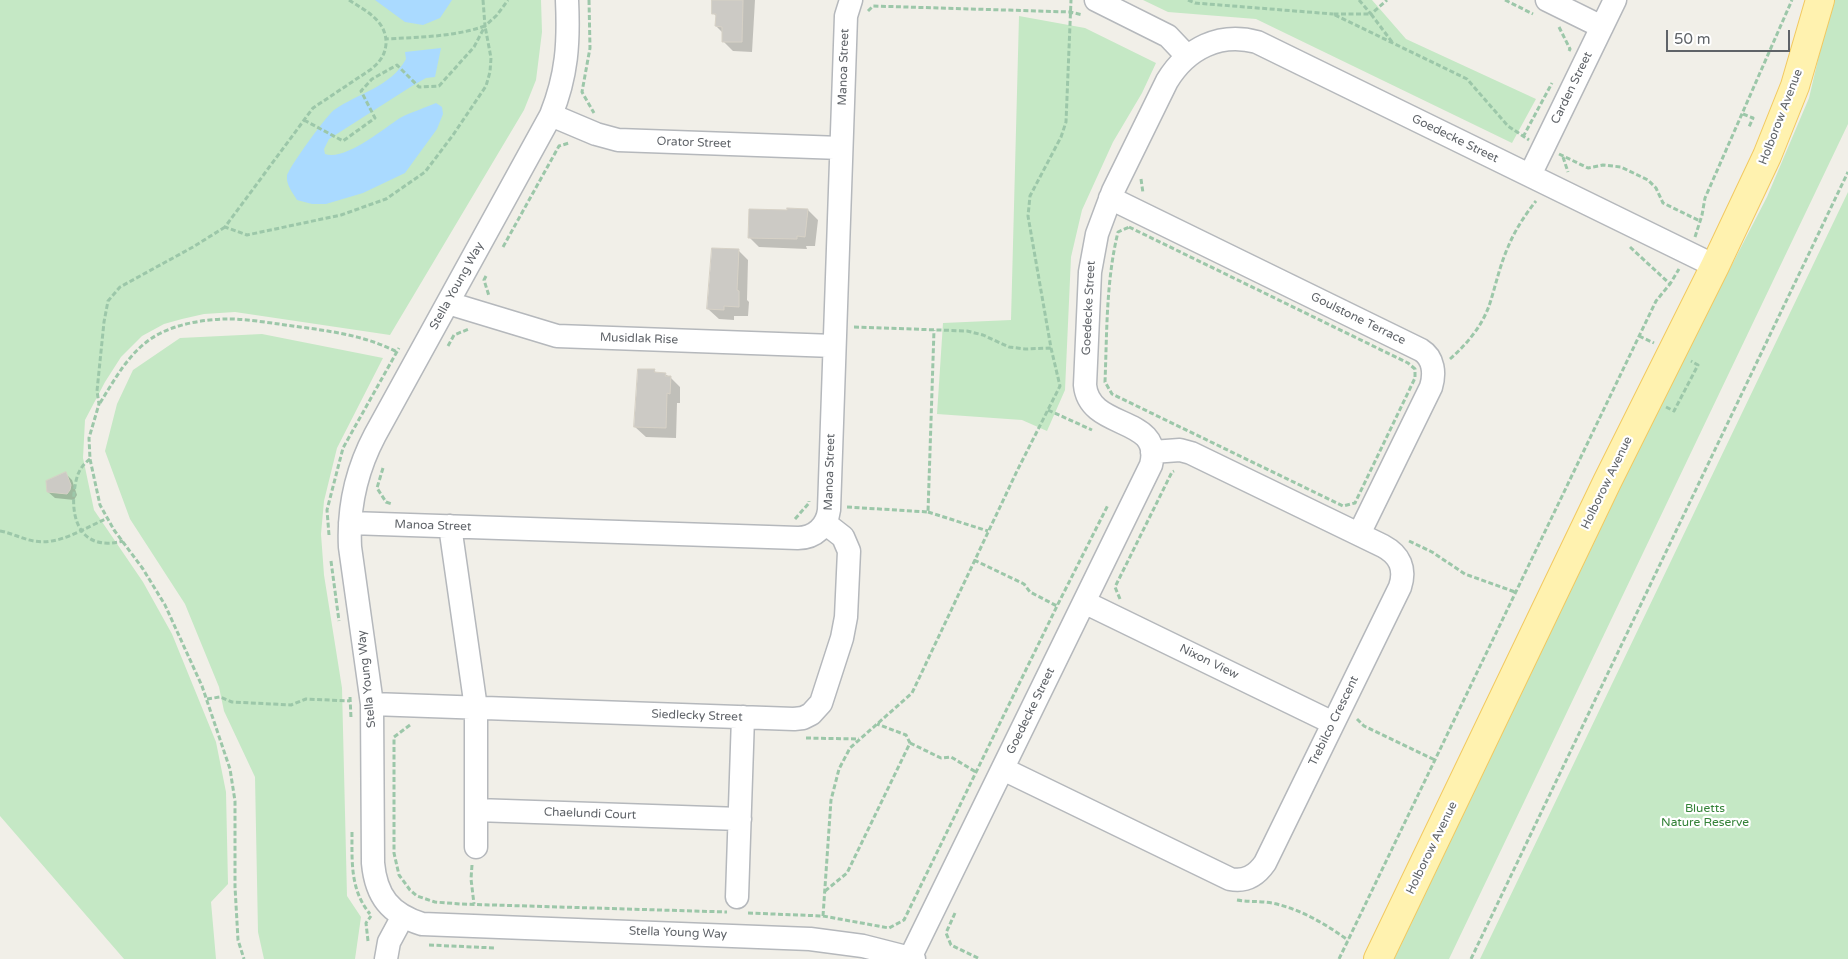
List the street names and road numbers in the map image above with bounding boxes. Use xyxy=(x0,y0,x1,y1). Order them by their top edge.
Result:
street label: Manoa Street xyxy=(835,28,853,106)
street label: Carden Street xyxy=(1548,50,1596,126)
street label: Holborow Avenue xyxy=(1756,67,1806,167)
street label: Goedecke Street xyxy=(1409,112,1501,166)
street label: Orator Street xyxy=(656,135,732,151)
street label: Stella Young Way xyxy=(427,239,487,333)
street label: Goedecke Street xyxy=(1079,260,1099,356)
street label: Goulstone Terrace xyxy=(1308,290,1408,348)
street label: Musidlak Rise xyxy=(600,330,678,348)
street label: Manoa Street xyxy=(821,433,839,511)
street label: Holborow Avenue xyxy=(1578,434,1636,532)
street label: Manoa Street xyxy=(394,517,472,535)
street label: Stella Young Way xyxy=(355,629,379,729)
street label: Nixon View xyxy=(1177,642,1241,682)
street label: Goedecke Street xyxy=(1004,665,1058,757)
street label: Trebilco Crescent xyxy=(1306,674,1362,768)
street label: Siedlecky Street xyxy=(651,707,743,725)
street label: Holborow Avenue xyxy=(1403,799,1461,897)
street label: Chaelundi Court xyxy=(544,805,636,823)
street label: Stella Young Way xyxy=(629,924,727,942)

